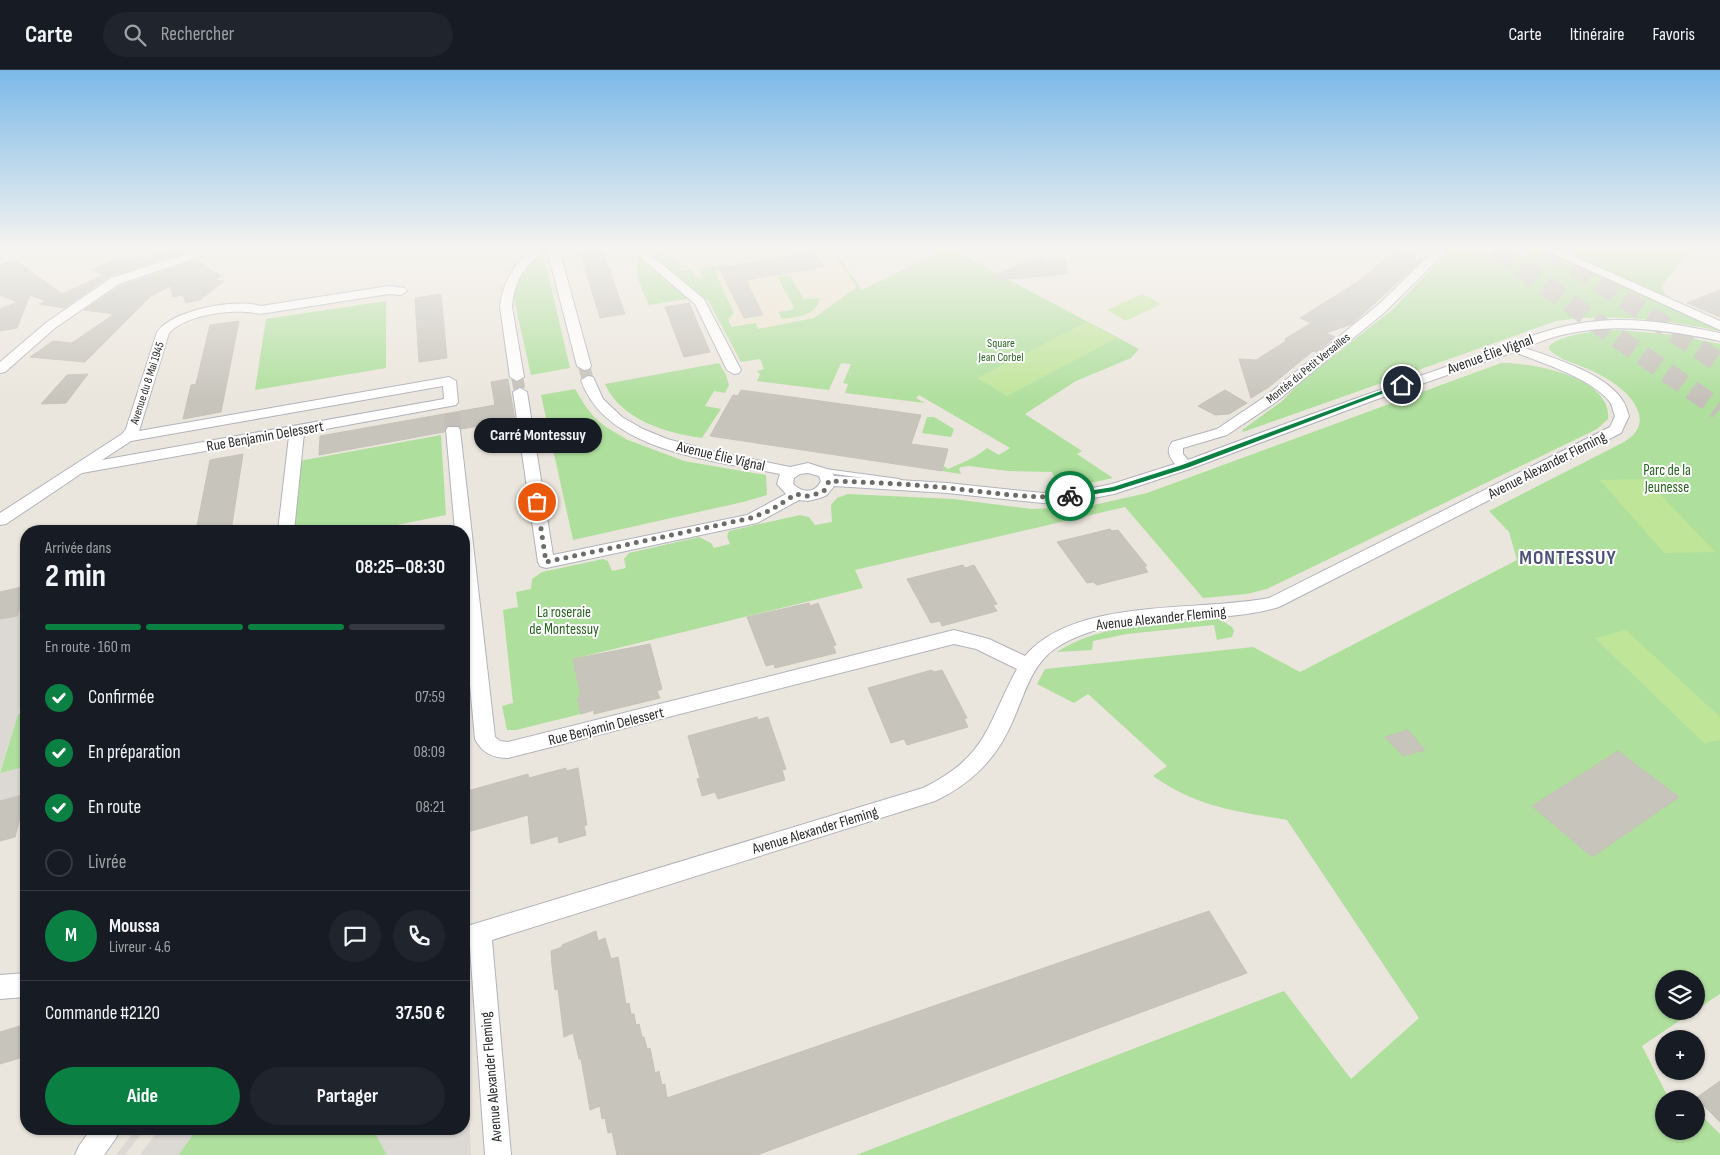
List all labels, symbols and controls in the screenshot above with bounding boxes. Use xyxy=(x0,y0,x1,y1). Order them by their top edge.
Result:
search box xyxy=(103,12,453,57)
text: Carte xyxy=(25,20,73,49)
icon: search xyxy=(121,21,149,49)
text: Rechercher xyxy=(161,23,234,46)
text: Carte xyxy=(1508,24,1542,45)
text: Itinéraire xyxy=(1570,24,1624,45)
text: Favoris xyxy=(1652,24,1695,45)
street label: Montée du Petit Versailles xyxy=(1263,330,1353,407)
street label: Avenue Élie Vignal xyxy=(1444,330,1536,379)
park label: Square Jean Corbel xyxy=(977,336,1024,365)
street label: Avenue du 8 Mai 1945 xyxy=(127,340,168,427)
pin xyxy=(1381,364,1423,406)
icon: home xyxy=(1388,371,1416,399)
street label: Rue Benjamin Delessert xyxy=(205,417,325,456)
callout: Carré Montessuy xyxy=(473,417,601,452)
text: Carré Montessuy xyxy=(490,426,586,445)
street label: Avenue Alexander Fleming xyxy=(1484,427,1610,504)
street label: Avenue Élie Vignal xyxy=(674,437,767,476)
park label: Parc de la Jeunesse xyxy=(1643,461,1691,497)
courier xyxy=(1045,471,1095,521)
pin xyxy=(516,481,558,523)
icon: bike xyxy=(1056,482,1084,510)
icon: bag xyxy=(523,488,551,516)
text: Arrivée dans xyxy=(45,539,111,558)
district label: MONTESSUY xyxy=(1519,546,1617,570)
text: 08:25–08:30 xyxy=(355,556,445,579)
text: 2 min xyxy=(45,557,106,596)
street label: Avenue Alexander Fleming xyxy=(1094,602,1227,635)
park label: La roseraie de Montessuy xyxy=(529,603,599,639)
text: En route · 160 m xyxy=(45,638,131,657)
icon: check xyxy=(45,684,73,712)
text: Confirmée xyxy=(88,686,154,709)
text: 07:59 xyxy=(415,688,445,707)
street label: Rue Benjamin Delessert xyxy=(546,703,666,750)
icon: check xyxy=(45,739,73,767)
text: En préparation xyxy=(88,741,181,764)
text: 08:09 xyxy=(414,743,445,762)
icon: check xyxy=(45,794,73,822)
text: En route xyxy=(88,796,141,819)
text: 08:21 xyxy=(416,798,445,817)
street label: Avenue Alexander Fleming xyxy=(749,802,880,859)
text: Livrée xyxy=(88,851,126,874)
button: chat xyxy=(329,910,381,962)
button: phone xyxy=(393,910,445,962)
text: Moussa xyxy=(109,915,160,938)
text: M xyxy=(65,924,77,947)
text: Livreur · 4.6 xyxy=(109,938,171,957)
map controls xyxy=(1655,970,1705,1140)
button: layers xyxy=(1655,970,1705,1020)
text: Commande #2120 xyxy=(45,1002,160,1025)
text: 37.50 € xyxy=(396,1002,445,1025)
street label: Avenue Alexander Fleming xyxy=(476,1011,507,1144)
button: + xyxy=(1655,1030,1705,1080)
button: Aide xyxy=(45,1067,240,1125)
button: Partager xyxy=(250,1067,445,1125)
button: − xyxy=(1655,1090,1705,1140)

